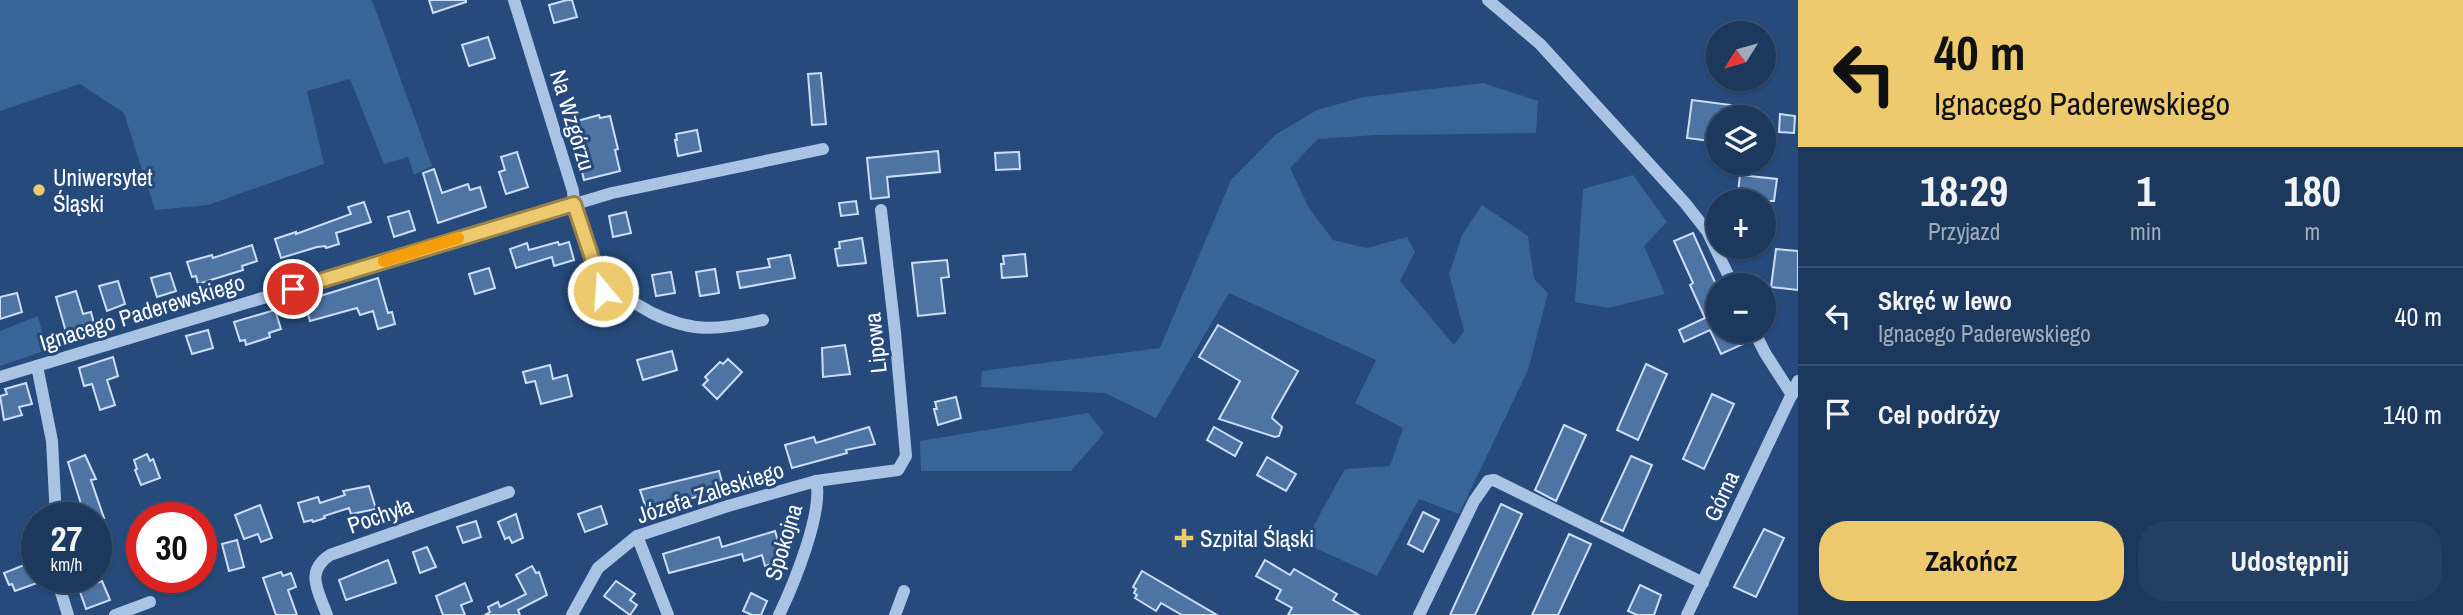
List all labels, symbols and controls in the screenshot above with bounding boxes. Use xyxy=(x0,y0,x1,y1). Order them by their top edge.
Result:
text: 40 m xyxy=(1934,19,2026,85)
north arrow xyxy=(1706,21,1776,91)
map controls xyxy=(1706,21,1776,343)
icon: left xyxy=(1819,28,1910,119)
street label: Na Wzgórzu xyxy=(543,66,603,174)
text: Ignacego Paderewskiego xyxy=(1934,82,2230,125)
button: layers xyxy=(1706,105,1776,175)
place label: Uniwersytet Śląski xyxy=(53,162,153,219)
text: 18:29 xyxy=(1920,163,2008,219)
text: 1 xyxy=(2136,163,2155,219)
text: 180 xyxy=(2284,163,2341,219)
marker: Uniwersytet Śląski xyxy=(31,182,47,198)
button: + xyxy=(1706,189,1776,259)
text: Przyjazd xyxy=(1928,216,2000,247)
text: min xyxy=(2130,216,2162,247)
text: m xyxy=(2304,216,2320,247)
position arrow xyxy=(566,254,640,328)
pin xyxy=(263,259,323,319)
street label: Ignacego Paderewskiego xyxy=(36,266,248,358)
icon: arrive xyxy=(274,270,312,308)
button: − xyxy=(1706,273,1776,343)
text: Skręć w lewo xyxy=(1878,283,2012,318)
icon: left xyxy=(1819,297,1857,335)
text: 40 m xyxy=(2395,299,2442,334)
street label: Lipowa xyxy=(856,311,894,375)
text: Ignacego Paderewskiego xyxy=(1878,318,2091,349)
icon: arrive xyxy=(1819,395,1857,433)
text: Cel podróży xyxy=(1878,397,2000,432)
text: 140 m xyxy=(2383,397,2442,432)
street label: Józefa Zaleskiego xyxy=(632,454,788,530)
street label: Górna xyxy=(1696,465,1746,526)
street label: Pochyła xyxy=(343,489,417,541)
street label: Spokojna xyxy=(757,499,809,584)
speed limit sign: 30 xyxy=(126,502,217,593)
text: 27 xyxy=(51,515,82,562)
button: Zakończ xyxy=(1819,521,2124,601)
button: Udostępnij xyxy=(2138,521,2442,601)
place label: Szpital Śląski xyxy=(1200,523,1314,554)
marker: Szpital Śląski xyxy=(1174,528,1194,548)
text: km/h xyxy=(51,552,83,577)

